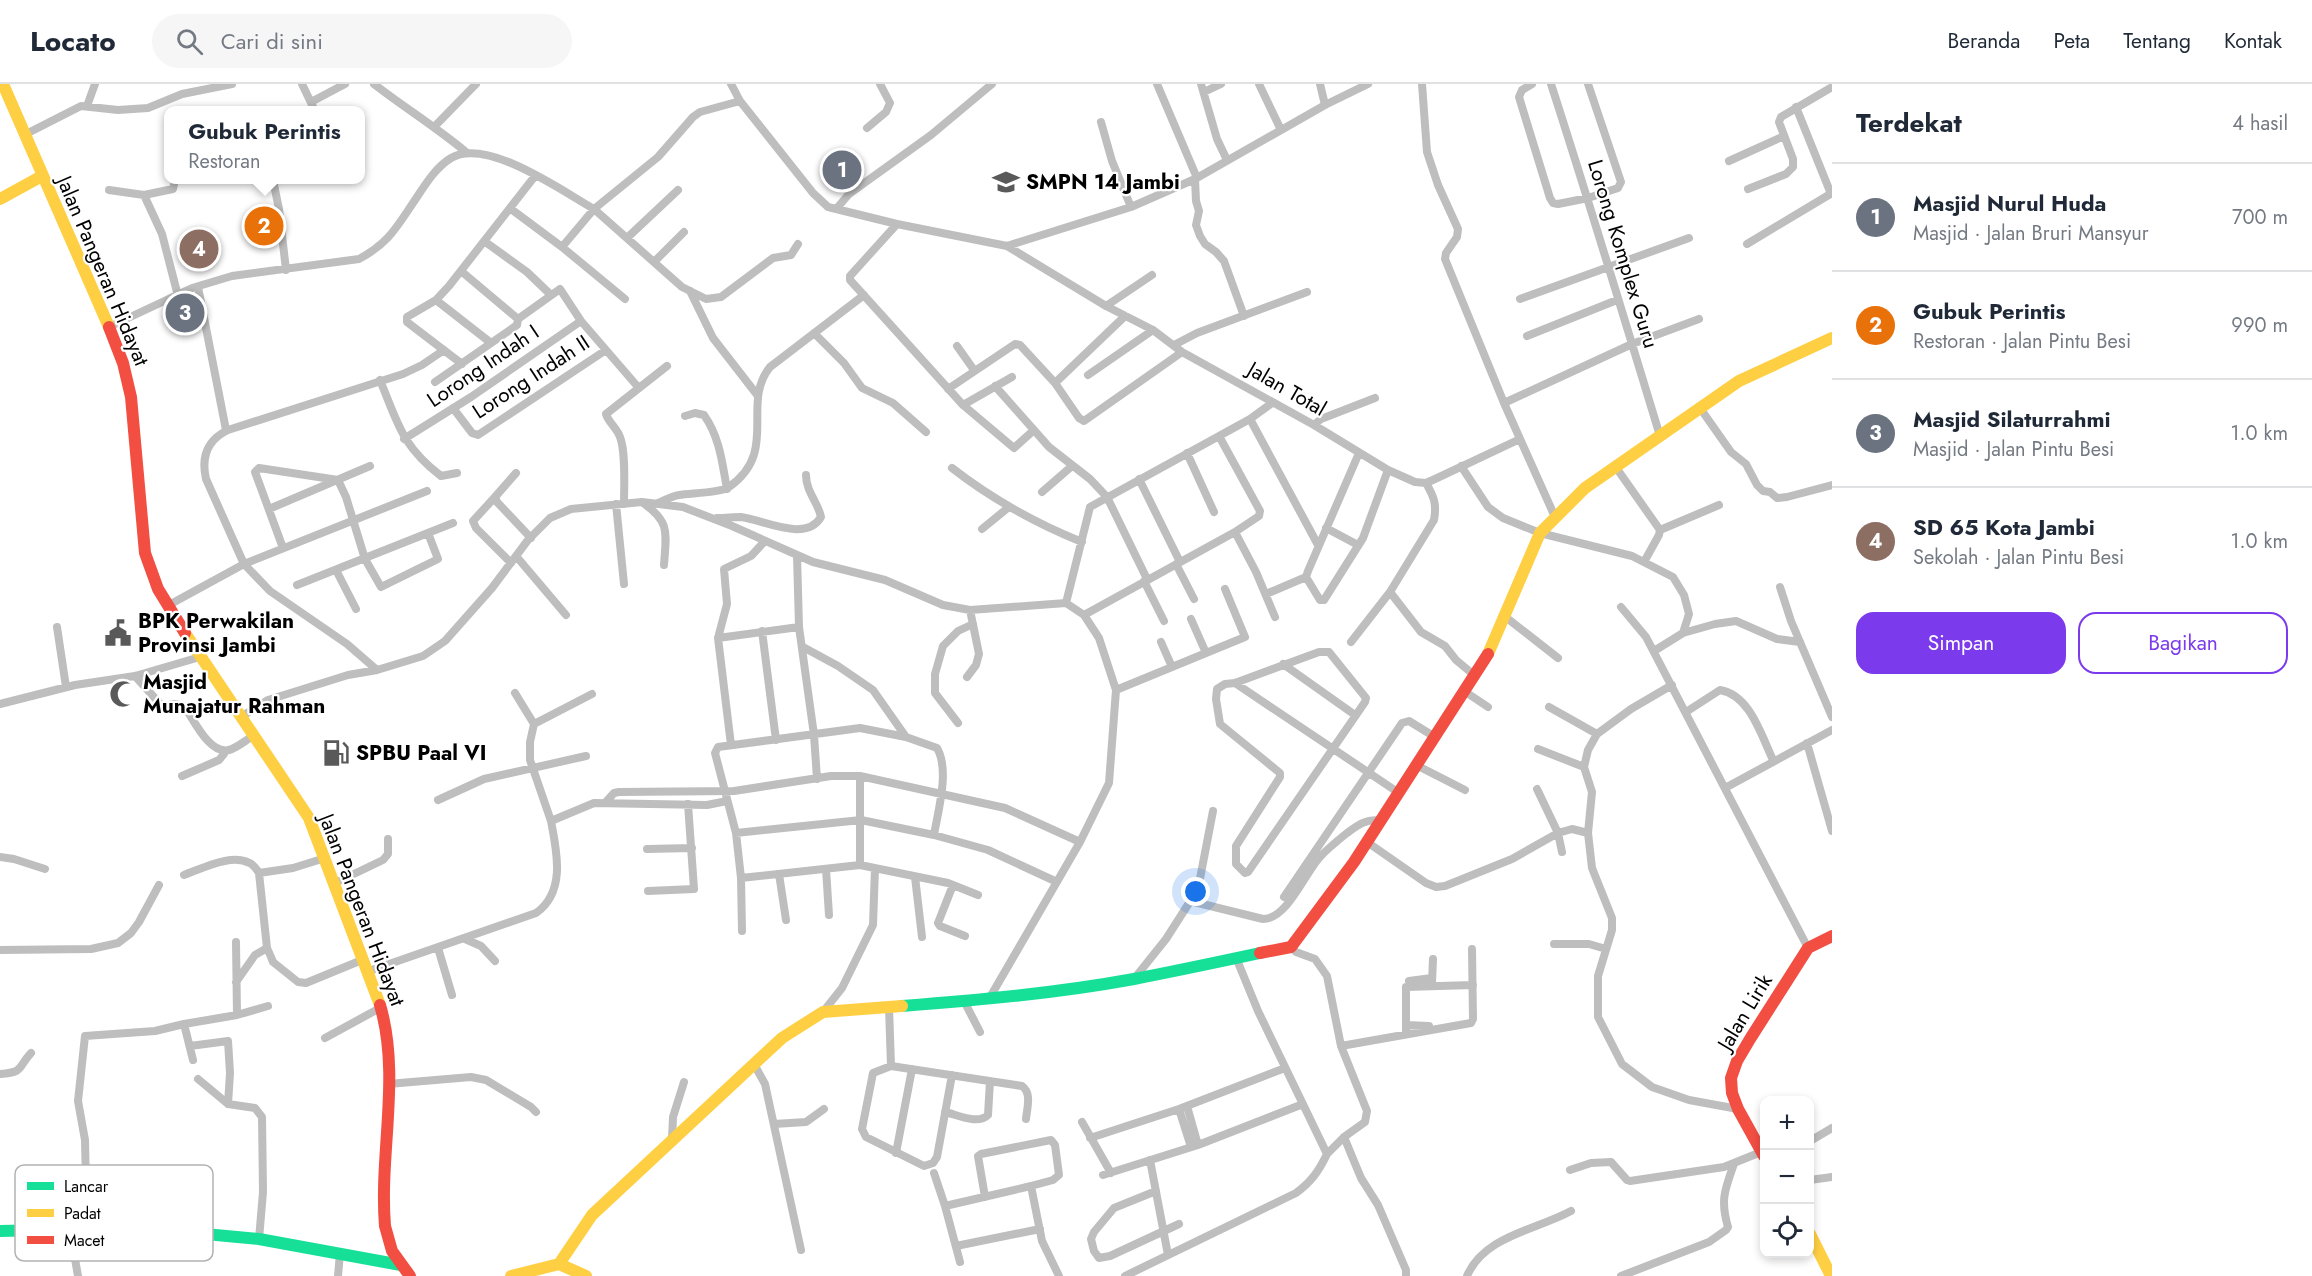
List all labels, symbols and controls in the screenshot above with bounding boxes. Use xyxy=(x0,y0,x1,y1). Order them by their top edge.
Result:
search box xyxy=(152,14,572,68)
text: Locato xyxy=(30,21,116,62)
icon: search xyxy=(173,25,206,58)
text: Cari di sini xyxy=(221,25,323,57)
text: Beranda xyxy=(1947,26,2020,56)
text: Peta xyxy=(2053,26,2090,56)
text: Tentang xyxy=(2123,26,2191,56)
text: Kontak xyxy=(2224,26,2282,56)
text: Terdekat xyxy=(1856,104,1962,142)
popup xyxy=(164,106,365,184)
text: 4 hasil xyxy=(2232,109,2288,138)
text: Gubuk Perintis xyxy=(188,115,341,147)
text: Restoran xyxy=(188,147,260,176)
pin: 1 xyxy=(822,148,862,193)
street label: Lorong Komplex Guru xyxy=(1580,156,1666,352)
school or university icon: SMPN 14 Jambi xyxy=(991,167,1021,197)
place label: SMPN 14 Jambi xyxy=(1026,167,1180,197)
street label: Jalan Pangeran Hidayat xyxy=(48,169,157,371)
text: Masjid Nurul Huda xyxy=(1913,187,2106,219)
text: 1 xyxy=(1870,203,1881,232)
text: 700 m xyxy=(2232,203,2288,232)
pin: 2 xyxy=(244,204,284,248)
text: Masjid · Jalan Bruri Mansyur xyxy=(1913,219,2149,248)
pin: 4 xyxy=(180,226,218,272)
pin: 3 xyxy=(166,290,204,336)
text: Gubuk Perintis xyxy=(1913,295,2066,327)
text: 2 xyxy=(1869,311,1882,340)
text: 990 m xyxy=(2231,311,2288,340)
street label: Lorong Indah I xyxy=(421,317,545,415)
text: Restoran · Jalan Pintu Besi xyxy=(1913,327,2131,356)
street label: Lorong Indah II xyxy=(466,328,596,426)
street label: Jalan Total xyxy=(1239,353,1332,424)
text: Masjid Silaturrahmi xyxy=(1913,403,2111,435)
text: 3 xyxy=(1869,419,1882,448)
text: 1.0 km xyxy=(2231,419,2288,448)
text: Masjid · Jalan Pintu Besi xyxy=(1913,435,2114,464)
text: SD 65 Kota Jambi xyxy=(1913,511,2095,543)
text: 4 xyxy=(1869,527,1882,556)
text: 1.0 km xyxy=(2231,527,2288,556)
text: Sekolah · Jalan Pintu Besi xyxy=(1913,543,2124,572)
place label: BPK Perwakilan Provinsi Jambi xyxy=(138,606,294,660)
button: Simpan xyxy=(1856,612,2066,674)
button: Bagikan xyxy=(2078,612,2288,674)
public building icon: BPK Perwakilan Provinsi Jambi xyxy=(103,618,133,648)
place label: Masjid Munajatur Rahman xyxy=(143,667,325,721)
mosque icon: Masjid Munajatur Rahman xyxy=(108,679,138,709)
fuel station icon: SPBU Paal VI xyxy=(321,738,351,768)
place label: SPBU Paal VI xyxy=(356,738,486,768)
street label: Jalan Pangeran Hidayat xyxy=(310,807,412,1010)
your location xyxy=(1181,877,1210,906)
street label: Jalan Lirik xyxy=(1709,968,1780,1058)
map controls xyxy=(1760,1096,1814,1258)
button: + xyxy=(1760,1096,1814,1150)
button: − xyxy=(1760,1150,1814,1204)
legend xyxy=(15,1165,213,1261)
text: Lancar xyxy=(64,1175,109,1198)
text: Padat xyxy=(64,1202,101,1225)
button: locate xyxy=(1760,1204,1814,1258)
text: Macet xyxy=(64,1229,105,1252)

